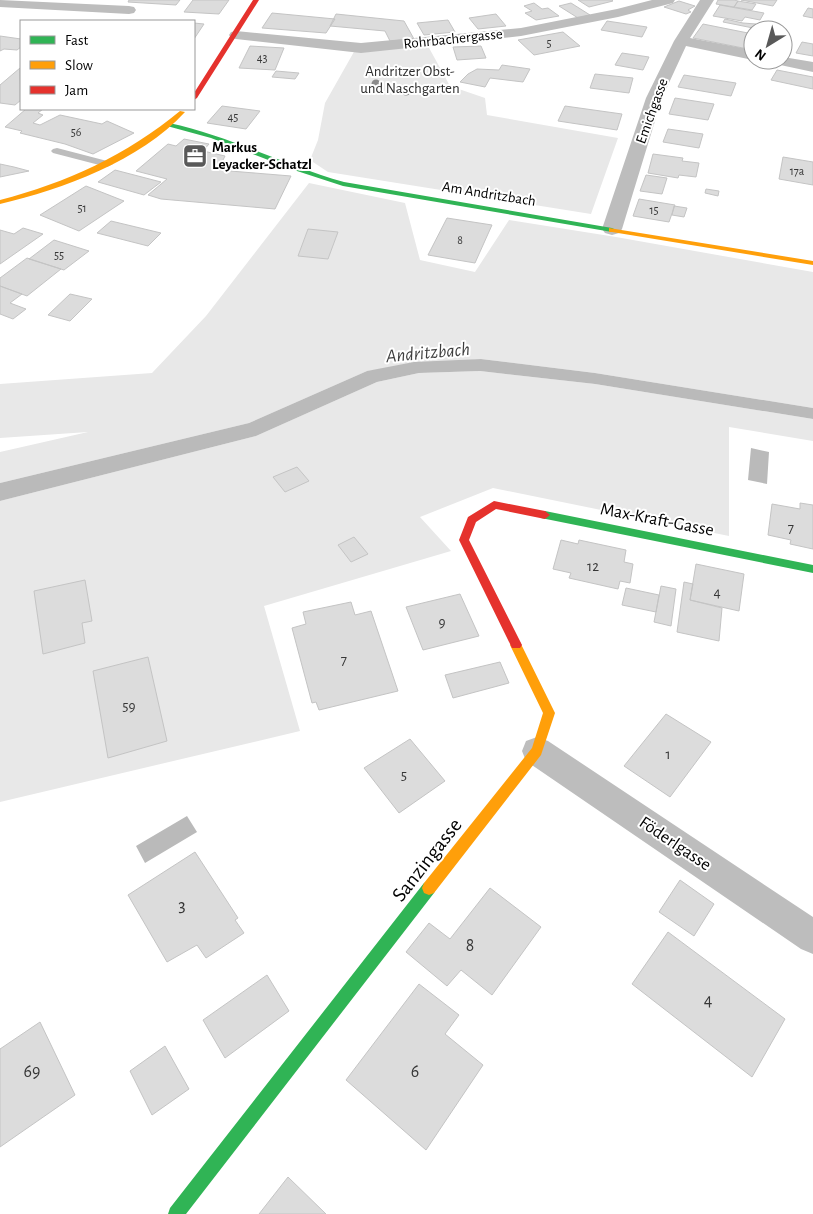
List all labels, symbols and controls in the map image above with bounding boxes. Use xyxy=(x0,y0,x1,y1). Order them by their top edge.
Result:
legend xyxy=(20,20,195,110)
north arrow xyxy=(743,20,793,70)
street label: Rohrbachergasse xyxy=(403,26,503,52)
text: Fast xyxy=(65,33,89,48)
house number: 5 xyxy=(546,37,552,49)
text: N xyxy=(753,46,769,63)
house number: 43 xyxy=(257,52,267,64)
text: Slow xyxy=(65,58,93,73)
park label: Andritzer Obst- und Naschgarten xyxy=(360,64,460,96)
street label: Emichgasse xyxy=(633,76,671,146)
text: Jam xyxy=(65,83,88,98)
house number: 45 xyxy=(228,111,238,123)
house number: 56 xyxy=(71,126,82,138)
place label: Markus Leyacker-Schatzl xyxy=(212,140,312,172)
office icon: Markus Leyacker-Schatzl xyxy=(182,143,208,169)
house number: 17a xyxy=(790,165,805,177)
street label: Am Andritzbach xyxy=(441,179,537,209)
house number: 51 xyxy=(77,202,87,214)
house number: 15 xyxy=(649,204,659,216)
house number: 8 xyxy=(457,234,463,246)
house number: 55 xyxy=(54,249,64,261)
water label: Andritzbach xyxy=(384,340,471,366)
street label: Max-Kraft-Gasse xyxy=(599,500,715,540)
house number: 7 xyxy=(788,521,794,536)
house number: 12 xyxy=(587,559,599,574)
house number: 4 xyxy=(713,585,721,600)
house number: 9 xyxy=(438,615,446,630)
house number: 7 xyxy=(341,653,347,668)
house number: 59 xyxy=(122,699,136,714)
house number: 1 xyxy=(665,747,671,762)
house number: 5 xyxy=(401,768,407,783)
street label: Sanzingasse xyxy=(388,814,466,906)
street label: Föderlgasse xyxy=(636,814,714,874)
house number: 3 xyxy=(178,897,186,915)
house number: 8 xyxy=(466,937,474,955)
house number: 4 xyxy=(704,992,713,1010)
house number: 69 xyxy=(24,1063,40,1081)
house number: 6 xyxy=(411,1063,419,1081)

